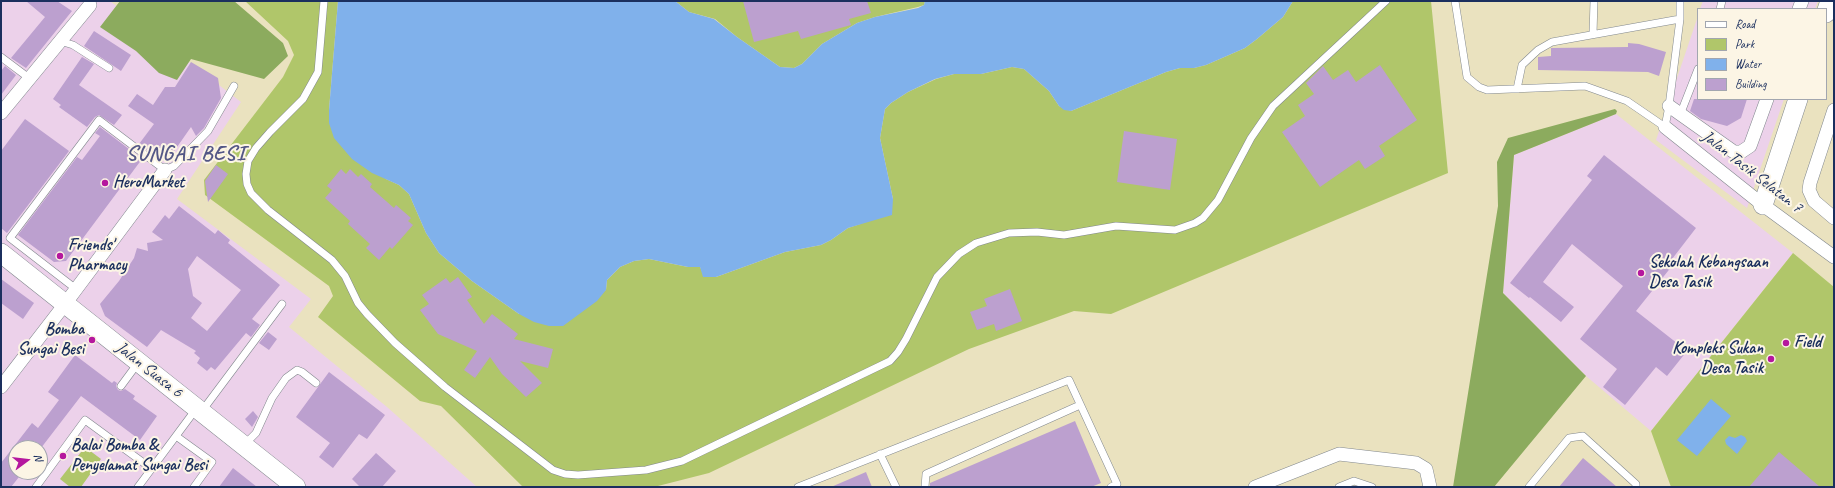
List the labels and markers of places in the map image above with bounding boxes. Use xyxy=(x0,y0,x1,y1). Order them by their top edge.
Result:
place label: HeroMarket xyxy=(113,173,184,193)
marker: HeroMarket xyxy=(100,178,110,188)
place label: Friends' Pharmacy xyxy=(68,236,126,276)
marker: Friends' Pharmacy xyxy=(55,251,65,261)
place label: Sekolah Kebangsaan Desa Tasik xyxy=(1649,253,1768,293)
marker: Sekolah Kebangsaan Desa Tasik xyxy=(1636,268,1646,278)
place label: Bomba Sungai Besi xyxy=(17,320,84,360)
place label: Field xyxy=(1794,333,1821,353)
marker: Bomba Sungai Besi xyxy=(87,335,97,345)
marker: Field xyxy=(1781,338,1791,348)
place label: Kompleks Sukan Desa Tasik xyxy=(1672,339,1763,379)
marker: Kompleks Sukan Desa Tasik xyxy=(1766,354,1776,364)
place label: Balai Bomba & Penyelamat Sungai Besi xyxy=(71,436,207,476)
marker: Balai Bomba & Penyelamat Sungai Besi xyxy=(58,451,68,461)

